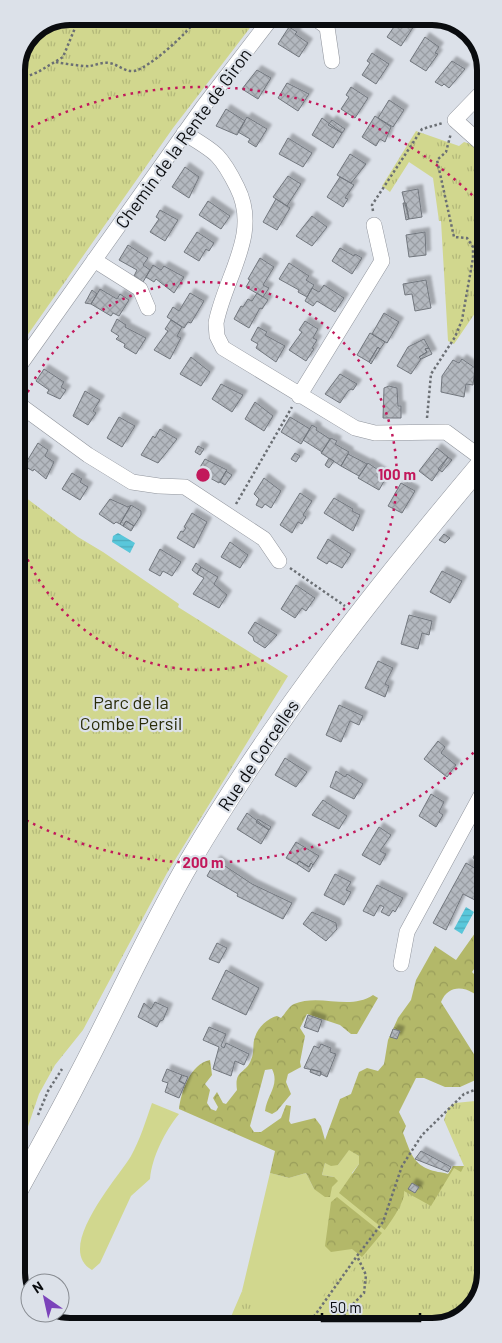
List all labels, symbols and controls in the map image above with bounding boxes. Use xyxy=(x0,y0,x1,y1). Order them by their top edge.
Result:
street label: Chemin de la Rente de Giron xyxy=(110,44,256,232)
text: 100 m xyxy=(378,465,416,483)
centre of rings xyxy=(194,466,212,484)
park label: Parc de la Combe Persil xyxy=(80,691,182,734)
street label: Rue de Corcelles xyxy=(213,695,303,815)
text: 200 m xyxy=(182,853,224,871)
north arrow xyxy=(20,1273,70,1323)
text: N xyxy=(29,1277,46,1296)
scale bar xyxy=(322,1290,420,1322)
text: 50 m xyxy=(330,1298,362,1316)

